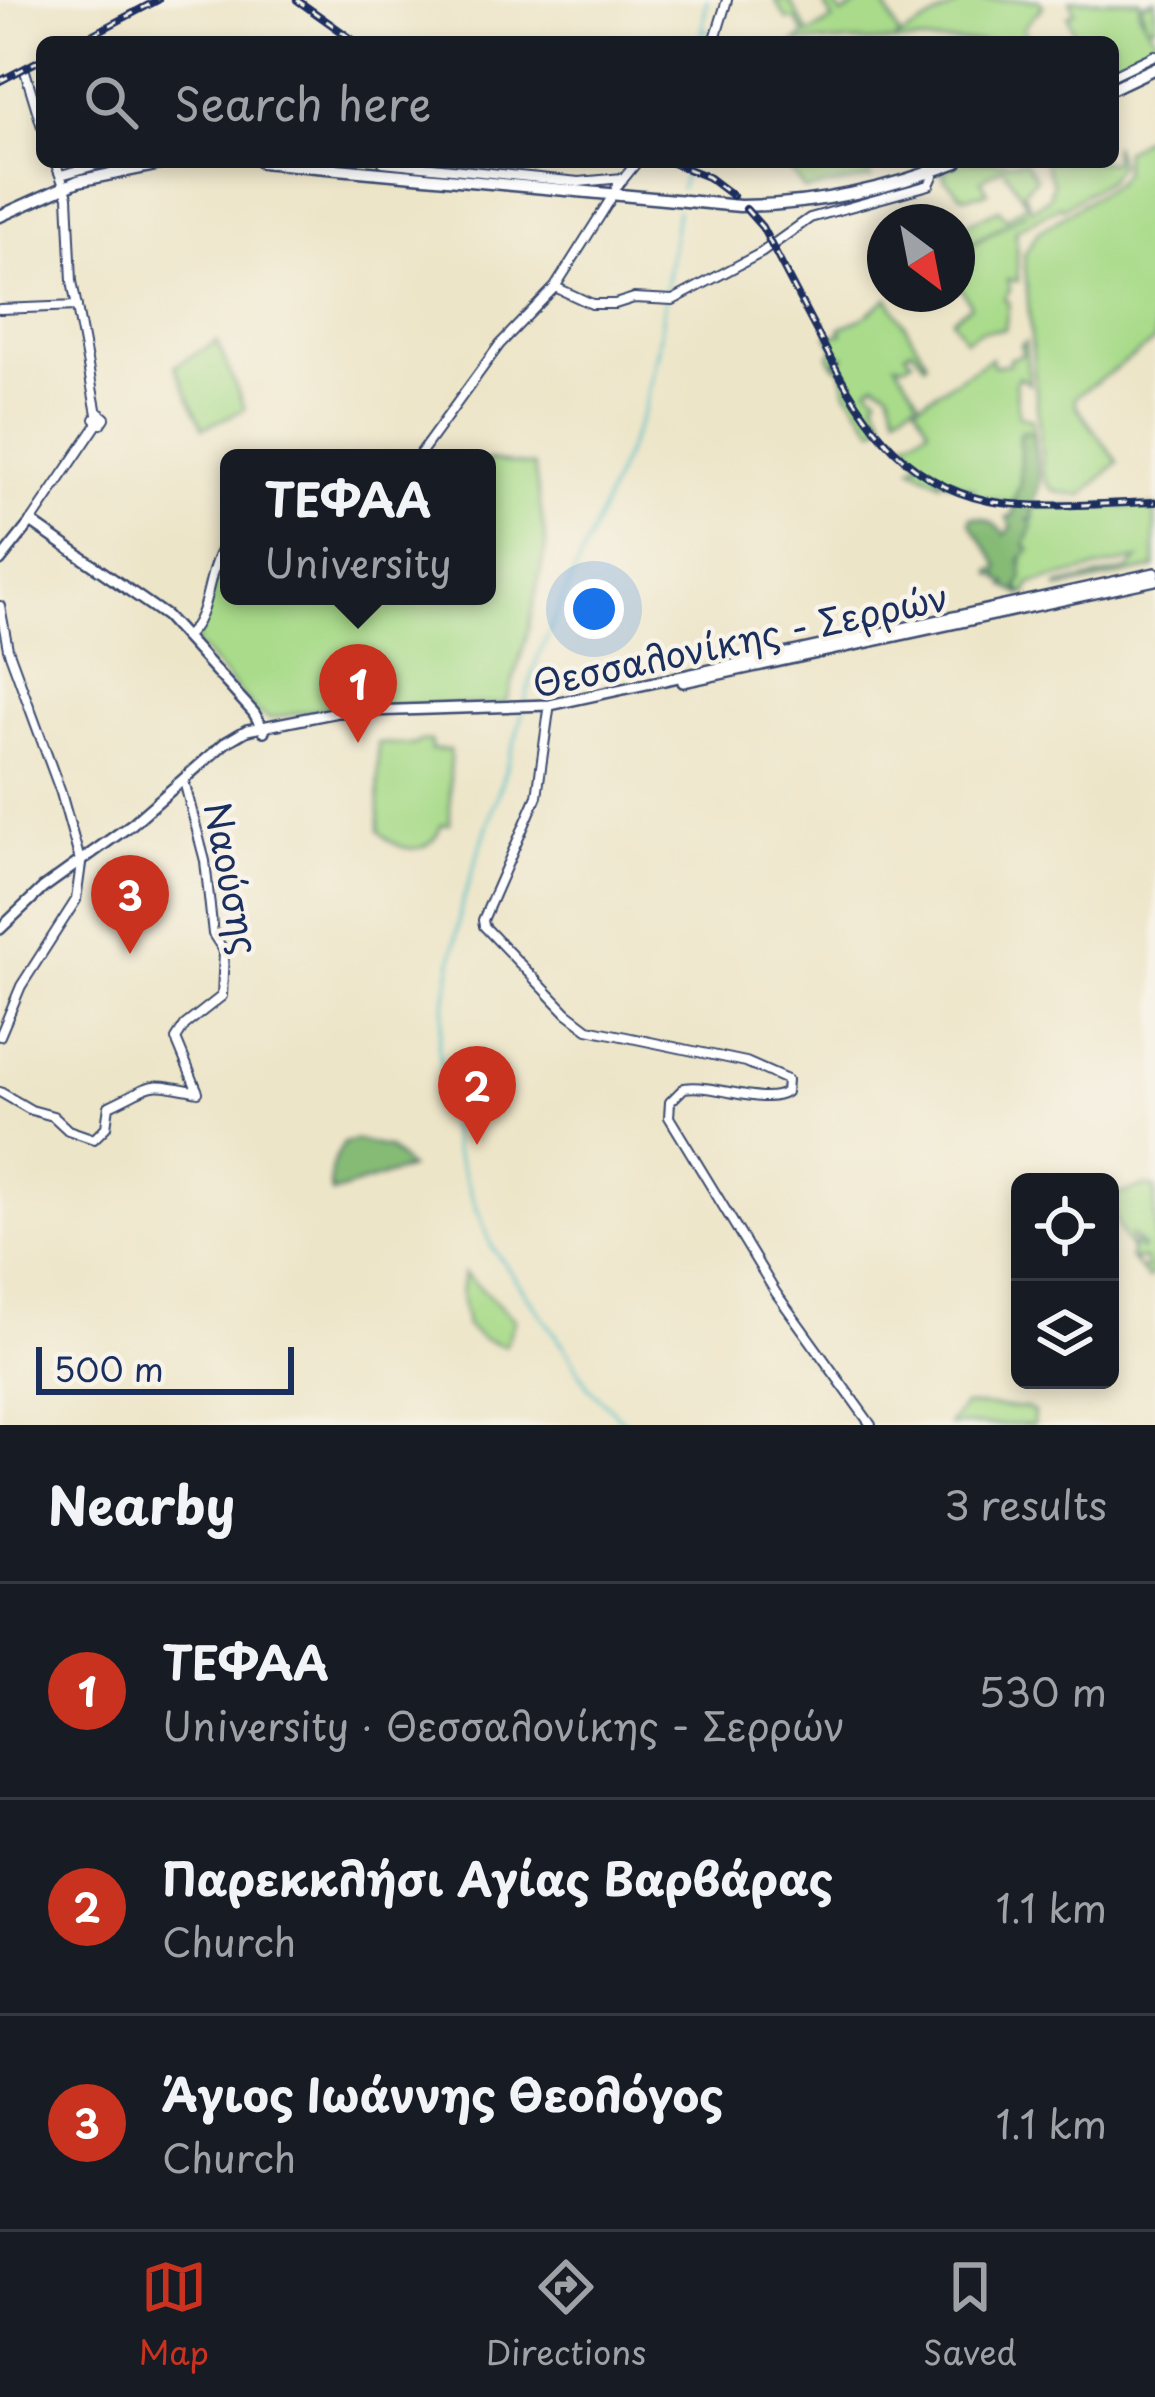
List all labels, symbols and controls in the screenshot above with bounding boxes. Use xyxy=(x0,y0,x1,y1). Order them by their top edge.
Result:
search box xyxy=(36,36,1119,168)
text: Search here xyxy=(174,68,431,136)
icon: search xyxy=(78,69,144,135)
north arrow xyxy=(867,204,975,312)
popup xyxy=(220,449,496,605)
text: ΤΕΦΑΑ xyxy=(264,464,431,532)
text: University xyxy=(264,532,452,591)
street label: Θεσσαλονίκης - Σερρών xyxy=(527,568,953,710)
your location xyxy=(564,579,624,639)
pin: 1 xyxy=(319,644,397,743)
street label: Ναούσης xyxy=(192,797,274,959)
pin: 3 xyxy=(91,855,169,954)
pin: 2 xyxy=(438,1046,516,1145)
map controls xyxy=(1011,1173,1119,1389)
button: locate xyxy=(1011,1173,1119,1281)
button: layers xyxy=(1011,1281,1119,1389)
scale bar xyxy=(36,1341,294,1394)
text: 500 m xyxy=(54,1343,164,1393)
text: Nearby xyxy=(48,1465,235,1542)
text: 3 results xyxy=(944,1474,1107,1533)
text: ΤΕΦΑΑ xyxy=(162,1627,329,1695)
text: 1 xyxy=(78,1661,96,1720)
text: 530 m xyxy=(978,1661,1107,1720)
text: University · Θεσσαλονίκης - Σερρών xyxy=(162,1695,845,1754)
text: Παρεκκλήσι Αγίας Βαρβάρας xyxy=(162,1843,833,1911)
text: 2 xyxy=(73,1877,101,1936)
text: 1.1 km xyxy=(996,1877,1107,1936)
text: Church xyxy=(162,1911,296,1970)
text: Άγιος Ιωάννης Θεολόγος xyxy=(162,2059,724,2127)
text: 3 xyxy=(74,2093,100,2152)
text: 1.1 km xyxy=(996,2093,1107,2152)
text: Church xyxy=(162,2127,296,2186)
tab: Map xyxy=(138,2254,209,2376)
tab: Directions xyxy=(486,2254,646,2376)
tab: Saved xyxy=(923,2254,1017,2376)

